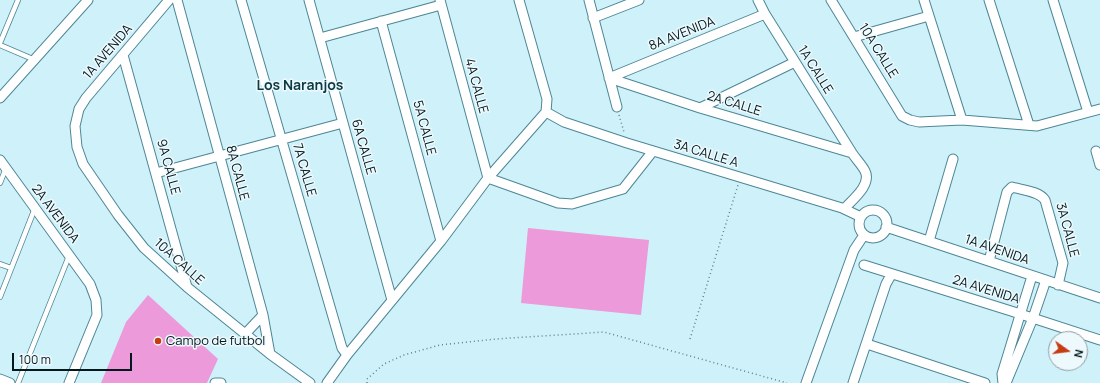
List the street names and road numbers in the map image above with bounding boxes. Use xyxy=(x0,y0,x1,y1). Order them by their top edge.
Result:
street label: 8A AVENIDA xyxy=(647,14,717,54)
street label: 10A CALLE xyxy=(855,21,901,81)
street label: 1A AVENIDA xyxy=(80,22,136,82)
street label: 1A CALLE xyxy=(794,43,836,97)
street label: 4A CALLE xyxy=(461,57,491,115)
street label: 2A CALLE xyxy=(705,88,763,120)
street label: 5A CALLE xyxy=(409,99,439,157)
street label: 6A CALLE xyxy=(348,118,378,176)
street label: 3A CALLE A xyxy=(672,137,740,171)
street label: 9A CALLE xyxy=(153,138,183,196)
street label: 7A CALLE xyxy=(289,142,319,198)
street label: 8A CALLE xyxy=(222,144,252,202)
street label: 2A AVENIDA xyxy=(28,182,82,246)
street label: 3A CALLE xyxy=(1052,201,1082,259)
street label: 1A AVENIDA xyxy=(963,232,1031,268)
street label: 10A CALLE xyxy=(151,236,207,288)
street label: 2A AVENIDA xyxy=(951,272,1021,308)

